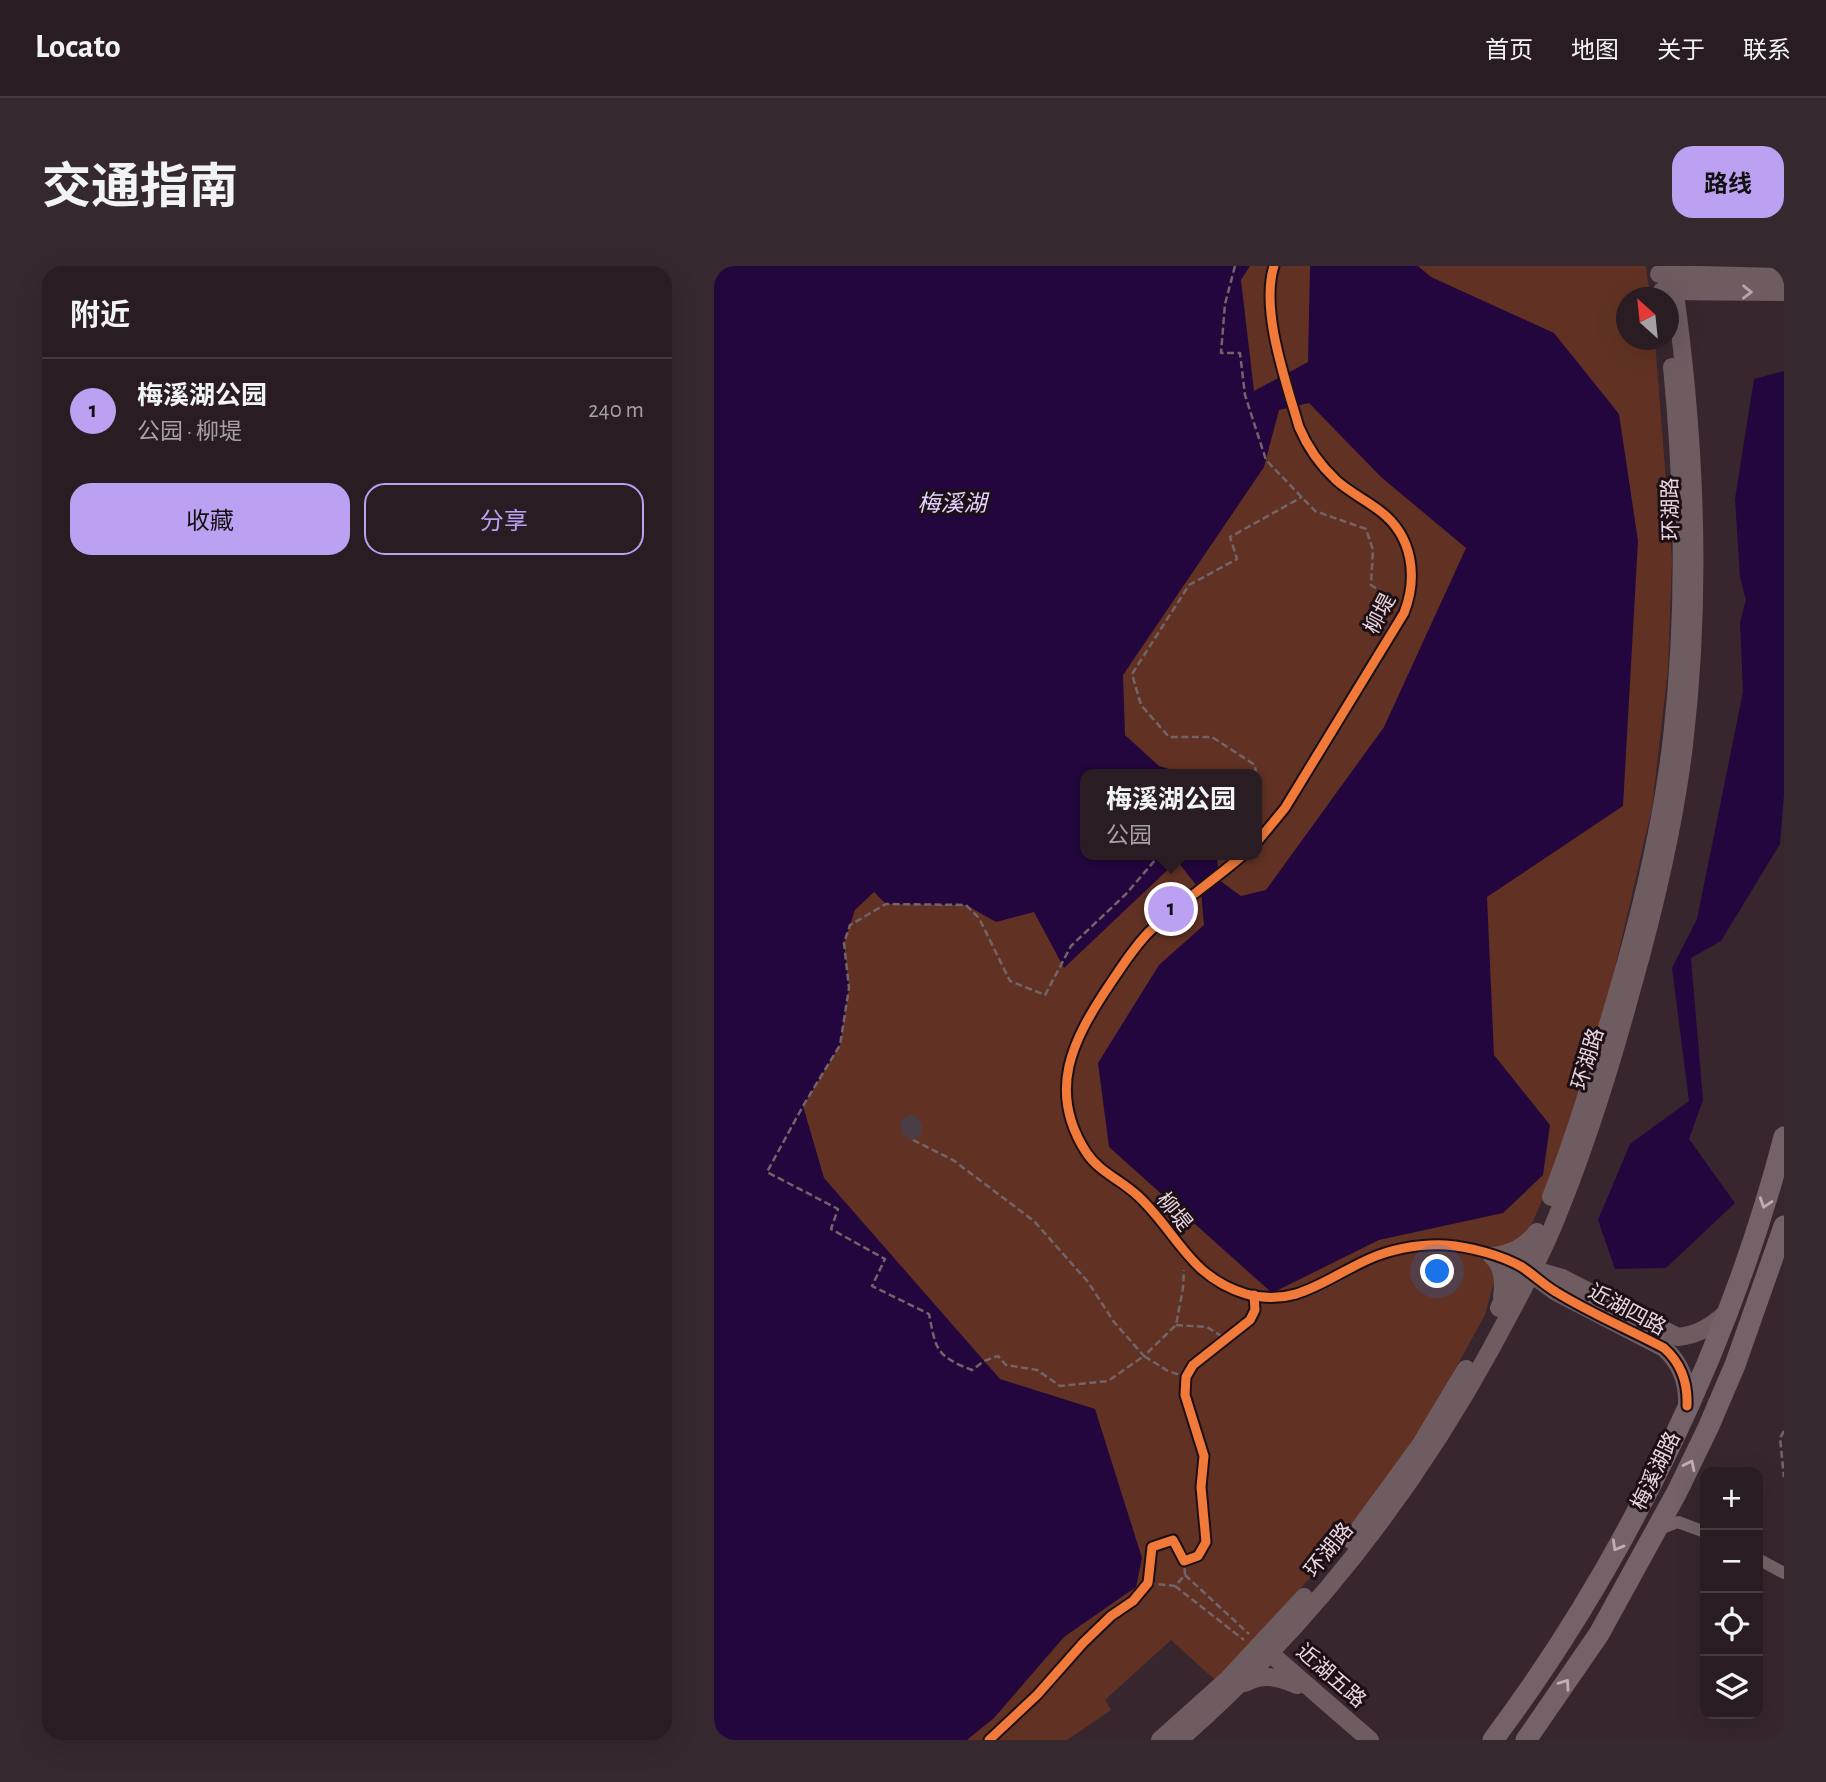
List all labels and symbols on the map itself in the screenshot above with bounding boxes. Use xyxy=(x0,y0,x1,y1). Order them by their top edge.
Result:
one-way arrow xyxy=(1743,284,1753,300)
north arrow xyxy=(1616,287,1679,350)
street label: 环湖路 xyxy=(1659,477,1682,541)
water label: 梅溪湖 xyxy=(918,491,990,516)
street label: 柳堤 xyxy=(1360,590,1399,637)
pin: 1 xyxy=(1148,883,1194,935)
street label: 环湖路 xyxy=(1568,1026,1607,1092)
street label: 柳堤 xyxy=(1153,1188,1196,1235)
one-way arrow xyxy=(1758,1196,1773,1208)
your location xyxy=(1420,1254,1454,1288)
street label: 近湖四路 xyxy=(1585,1280,1669,1339)
street label: 梅溪湖路 xyxy=(1627,1428,1684,1513)
one-way arrow xyxy=(1681,1460,1695,1472)
street label: 环湖路 xyxy=(1300,1518,1357,1581)
one-way arrow xyxy=(1612,1539,1625,1552)
street label: 近湖五路 xyxy=(1292,1640,1370,1711)
one-way arrow xyxy=(1557,1679,1569,1692)

